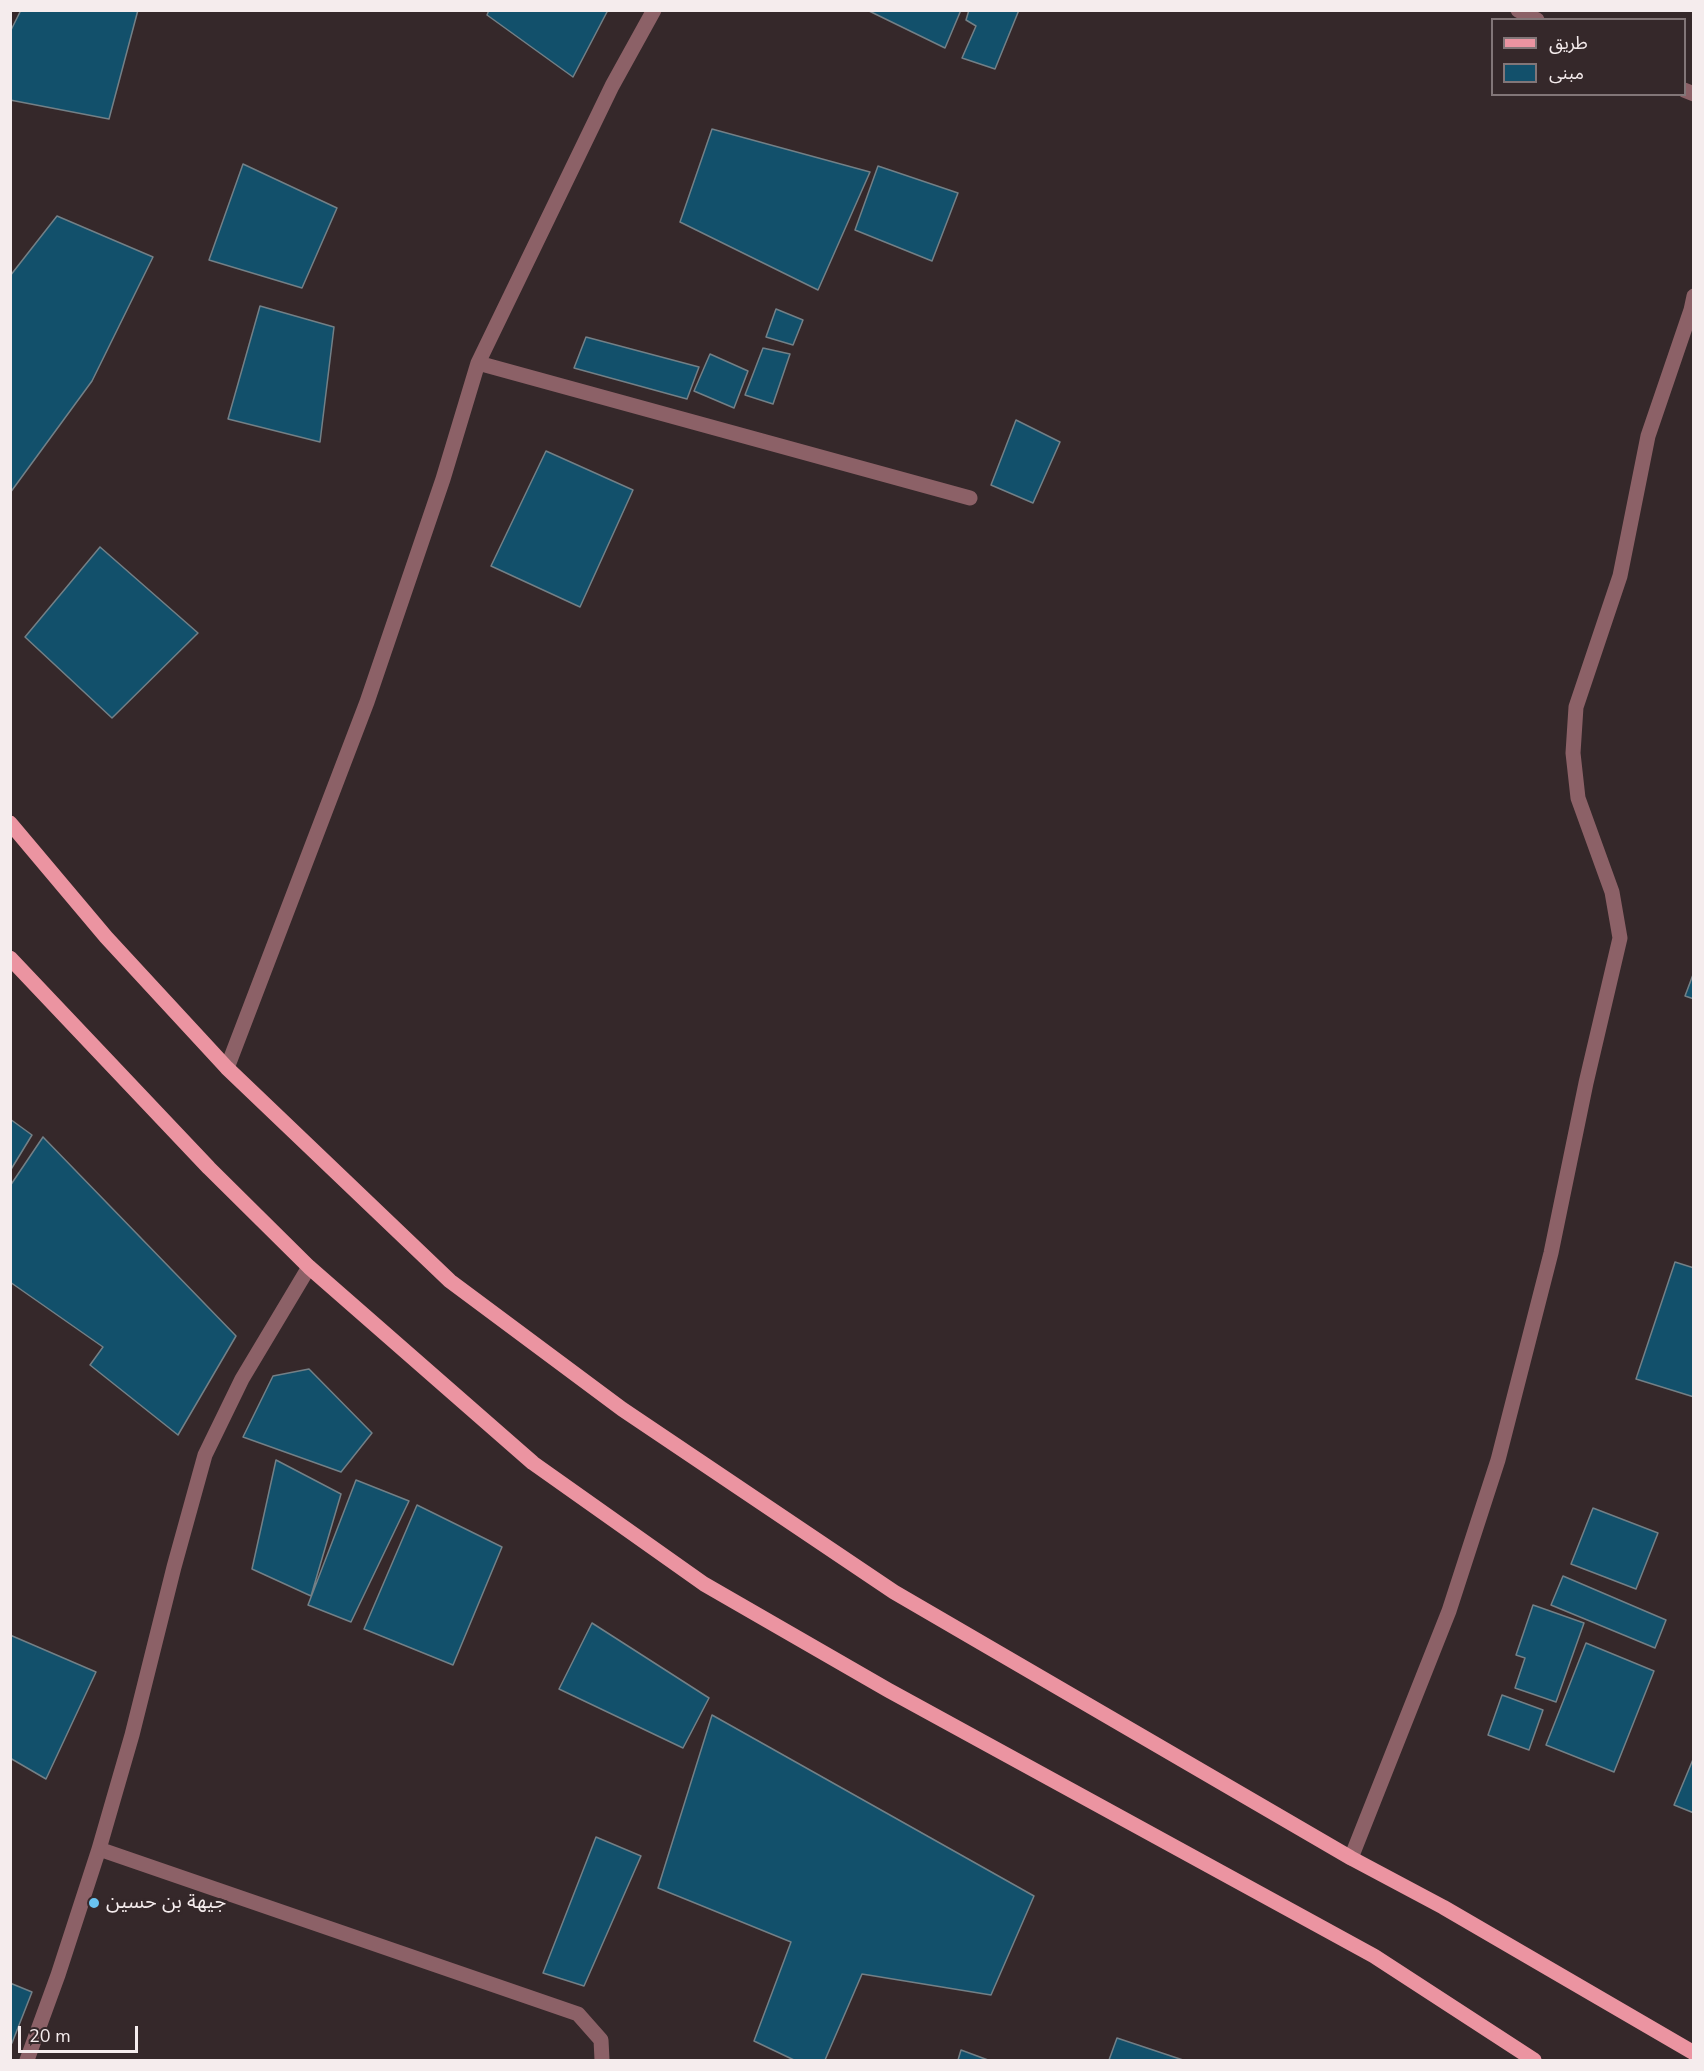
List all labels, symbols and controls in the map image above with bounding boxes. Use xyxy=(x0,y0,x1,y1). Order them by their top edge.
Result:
legend xyxy=(1491,18,1686,96)
text: طريق xyxy=(1549,31,1588,55)
text: مبنى xyxy=(1549,61,1584,85)
place label: جيهة بن حسين xyxy=(106,1891,226,1915)
marker: جيهة بن حسين xyxy=(87,1896,101,1910)
scale bar xyxy=(21,2014,141,2052)
text: 20 m xyxy=(29,2024,71,2048)

